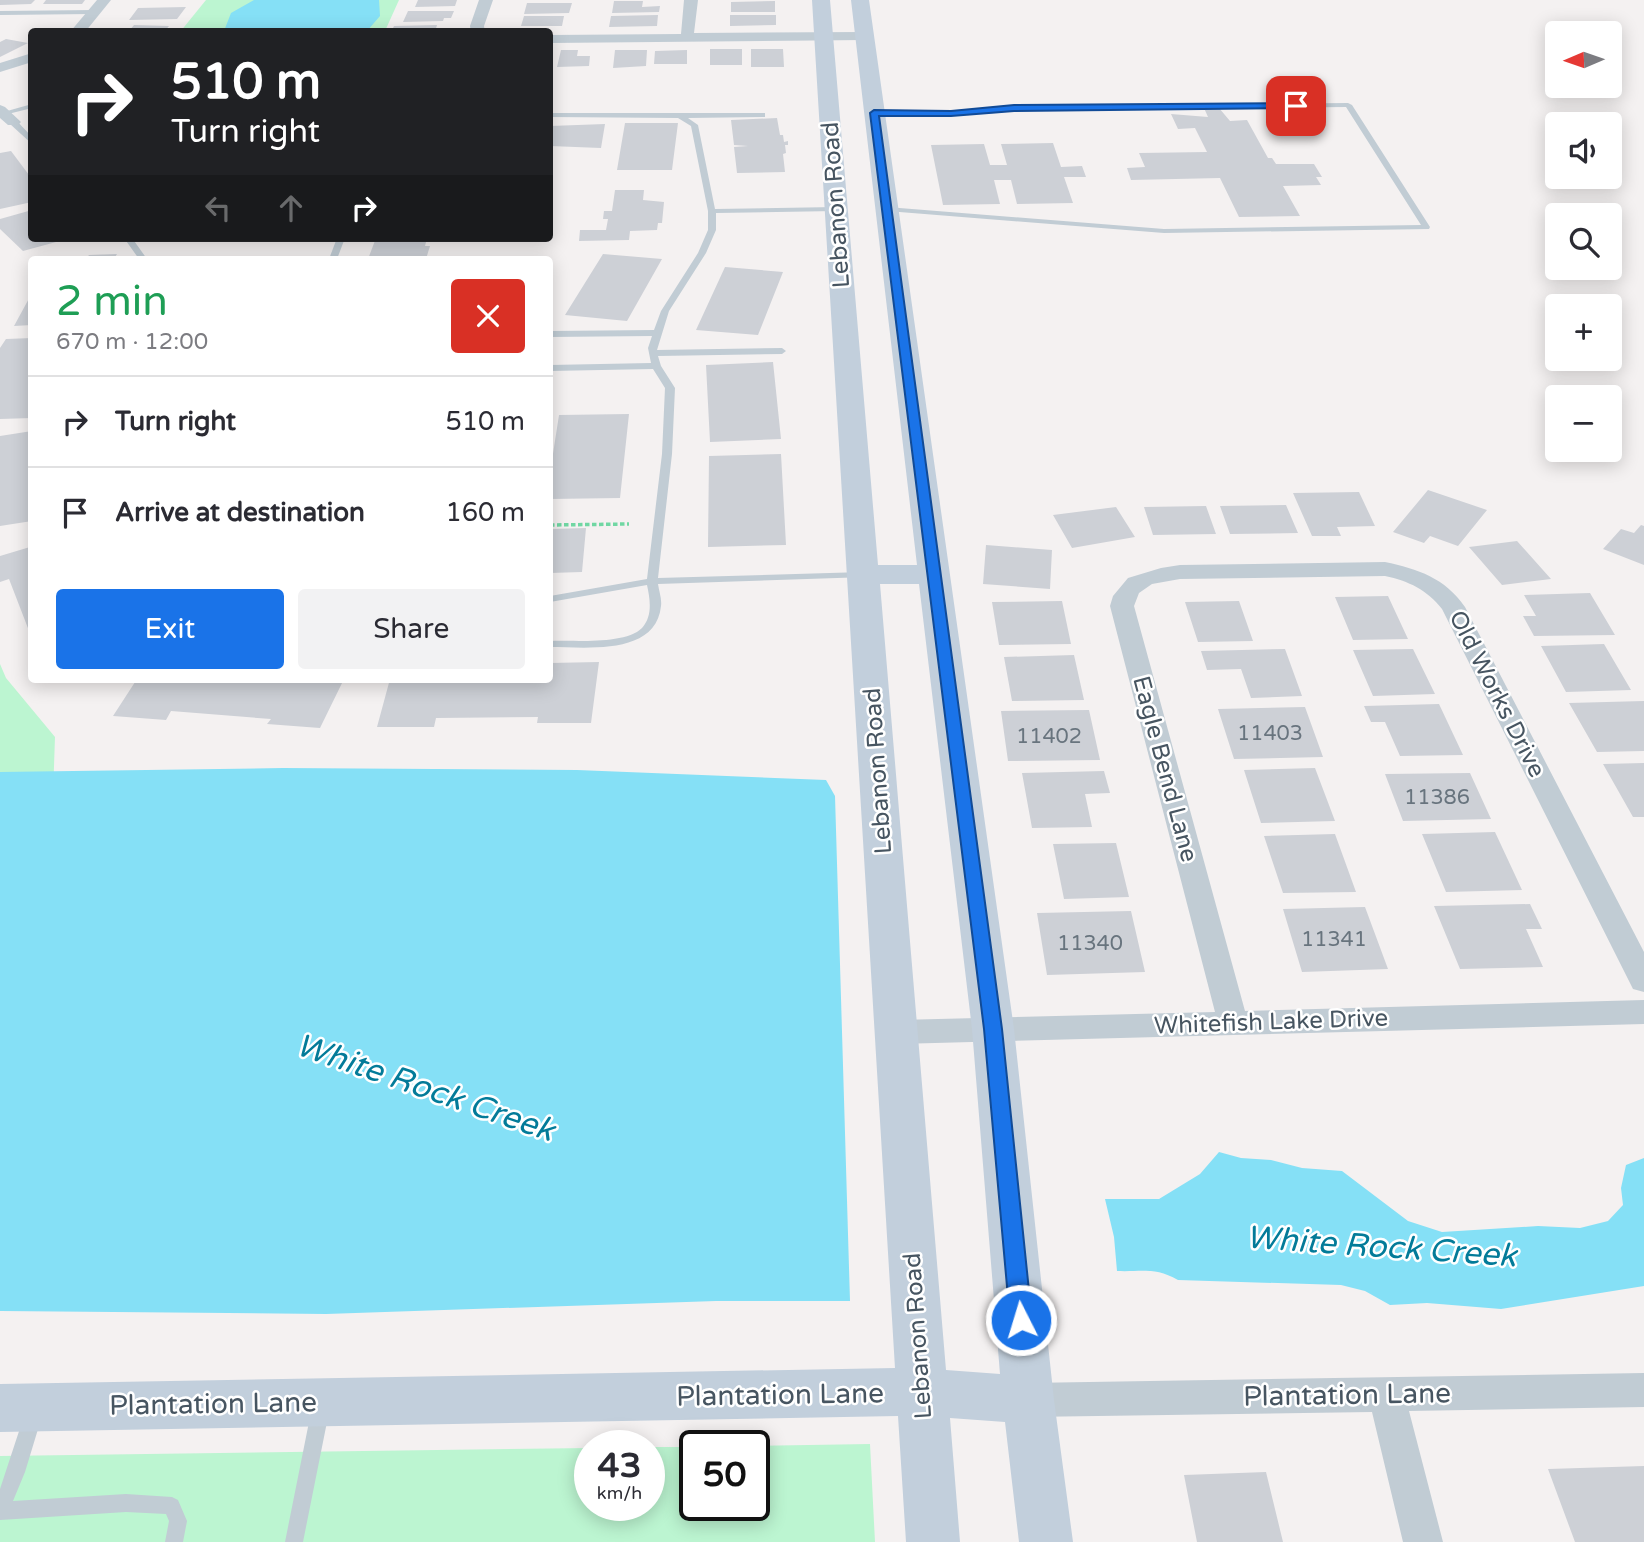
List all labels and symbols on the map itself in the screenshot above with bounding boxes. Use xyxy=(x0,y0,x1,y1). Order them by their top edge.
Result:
north arrow xyxy=(1545,21,1622,98)
pin xyxy=(1266,76,1326,136)
street label: Lebanon Road xyxy=(816,121,856,289)
street label: Old Works Drive xyxy=(1442,606,1552,782)
street label: Eagle Bend Lane xyxy=(1126,673,1204,865)
street label: Lebanon Road xyxy=(858,687,898,855)
house number: 11403 xyxy=(1237,721,1303,746)
house number: 11402 xyxy=(1016,724,1082,749)
house number: 11386 xyxy=(1404,785,1470,810)
house number: 11341 xyxy=(1301,927,1367,952)
house number: 11340 xyxy=(1057,931,1123,956)
street label: Whitefish Lake Drive xyxy=(1153,1003,1389,1041)
water label: White Rock Creek xyxy=(291,1026,562,1151)
water label: White Rock Creek xyxy=(1245,1219,1520,1276)
street label: Lebanon Road xyxy=(898,1252,938,1420)
position arrow xyxy=(984,1283,1058,1357)
street label: Plantation Lane xyxy=(676,1376,884,1414)
street label: Plantation Lane xyxy=(1243,1376,1451,1414)
street label: Plantation Lane xyxy=(109,1385,317,1423)
speed limit sign: 50 xyxy=(679,1430,770,1521)

